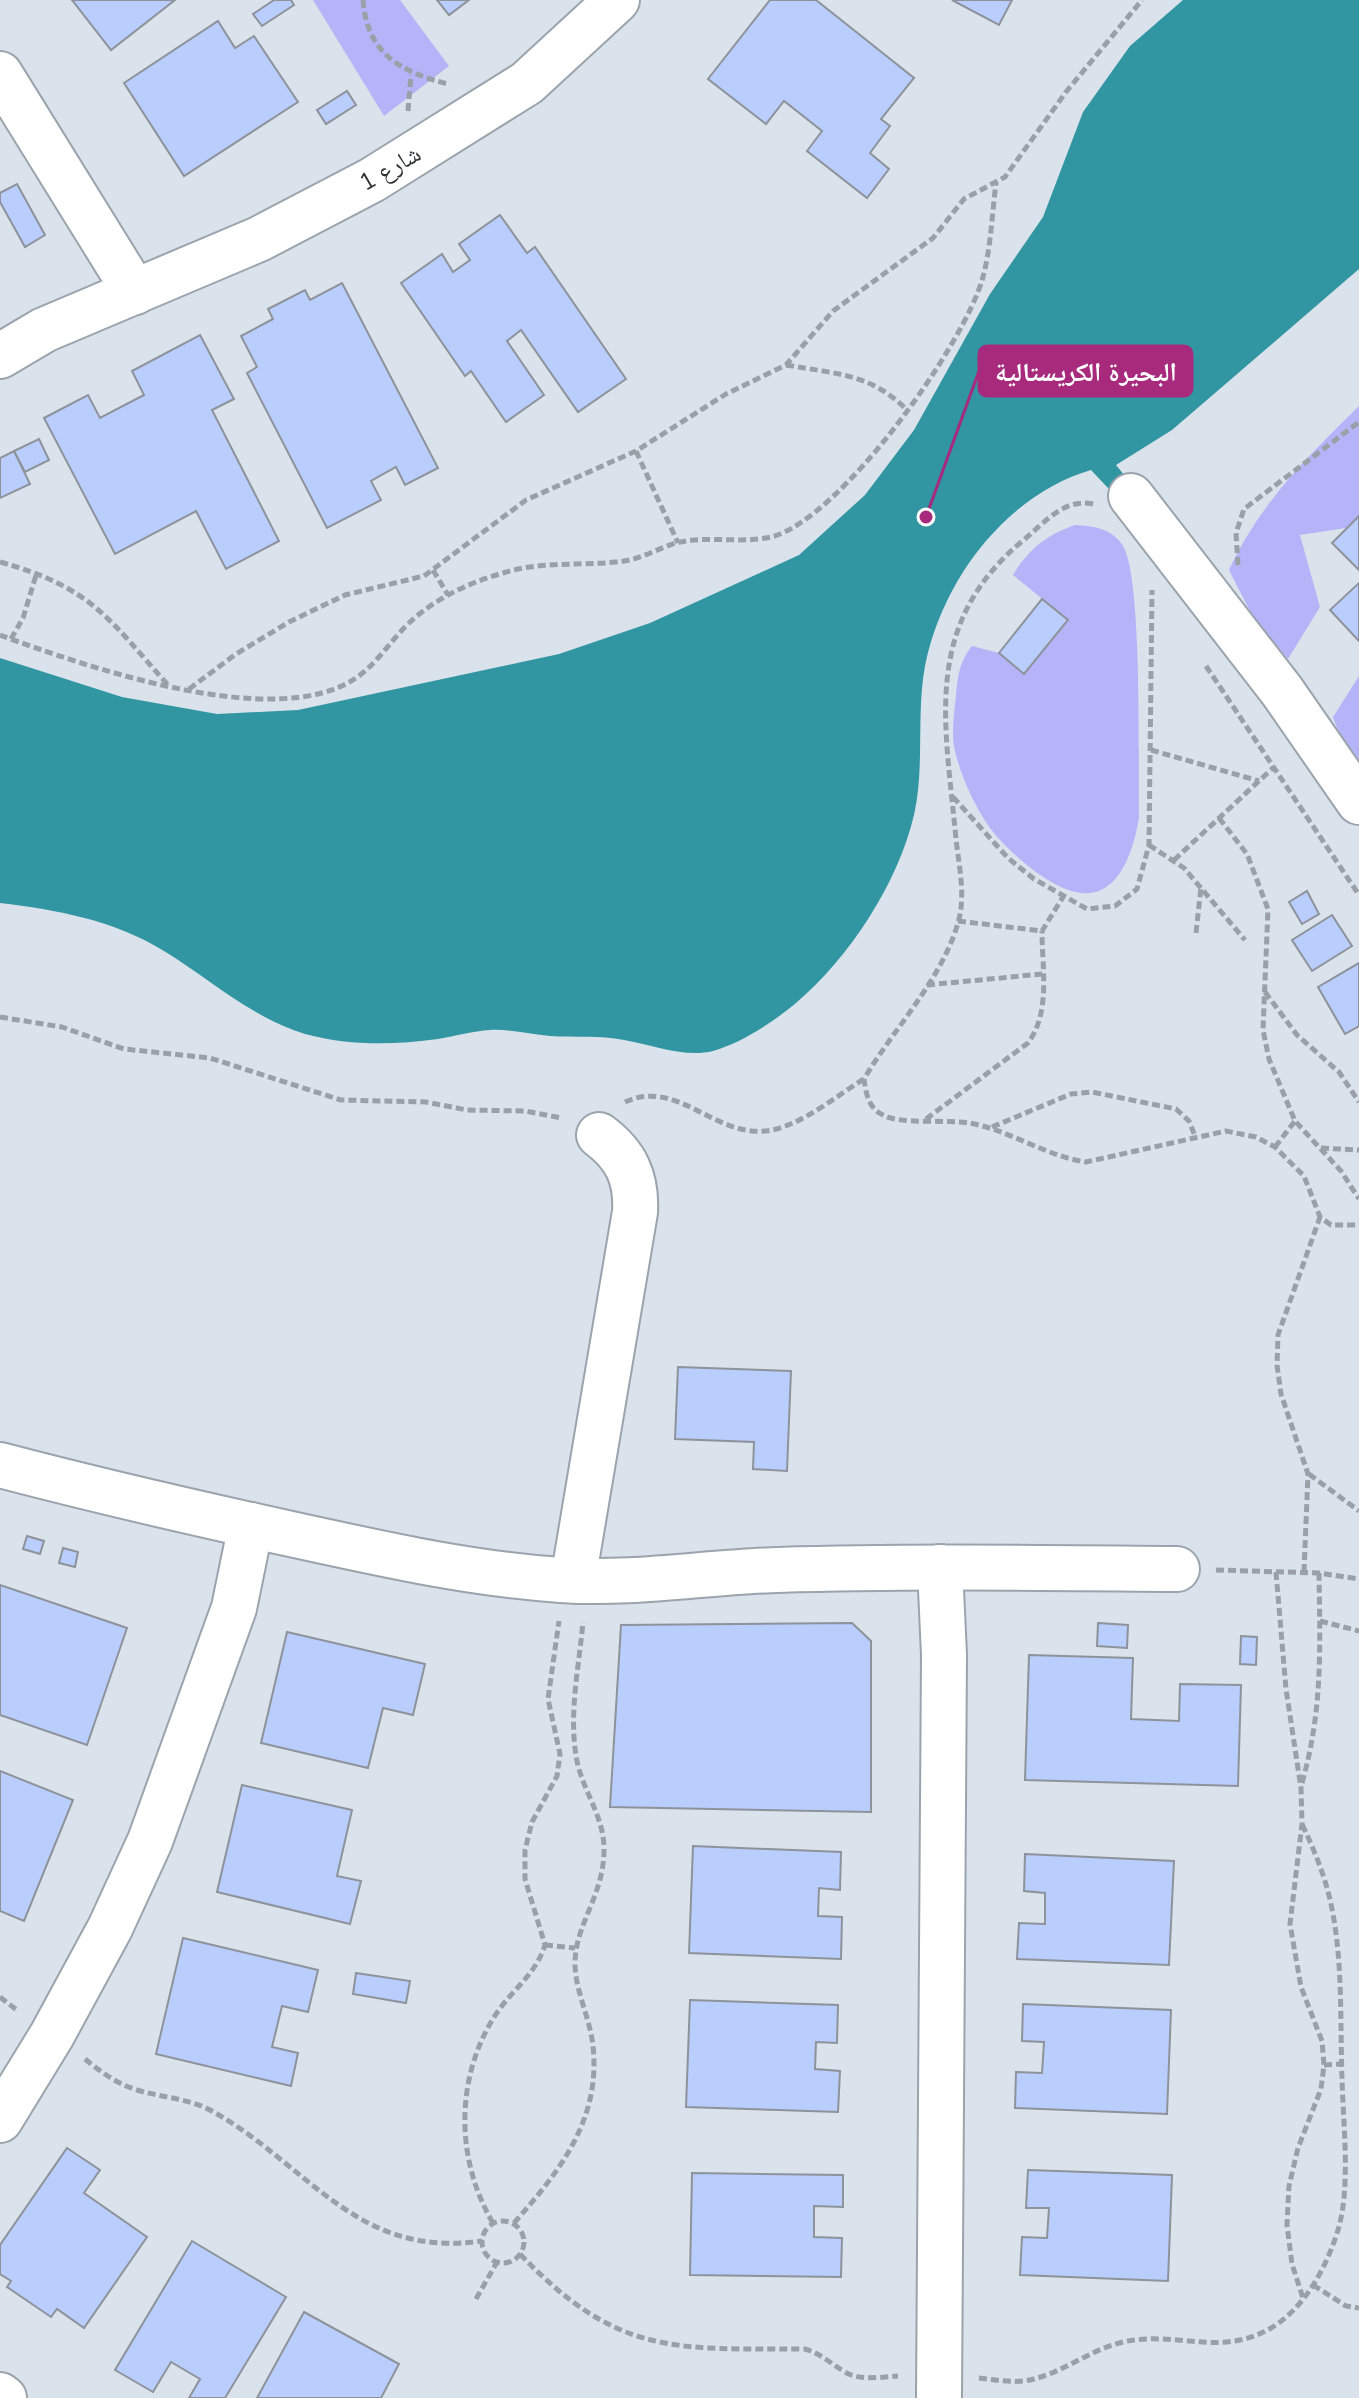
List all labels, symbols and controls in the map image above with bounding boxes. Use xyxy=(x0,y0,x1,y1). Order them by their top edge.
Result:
street label: شارع 1 xyxy=(353,138,427,198)
callout: البحيرة الكريستالية xyxy=(979,346,1192,396)
text: البحيرة الكريستالية xyxy=(995,355,1177,390)

